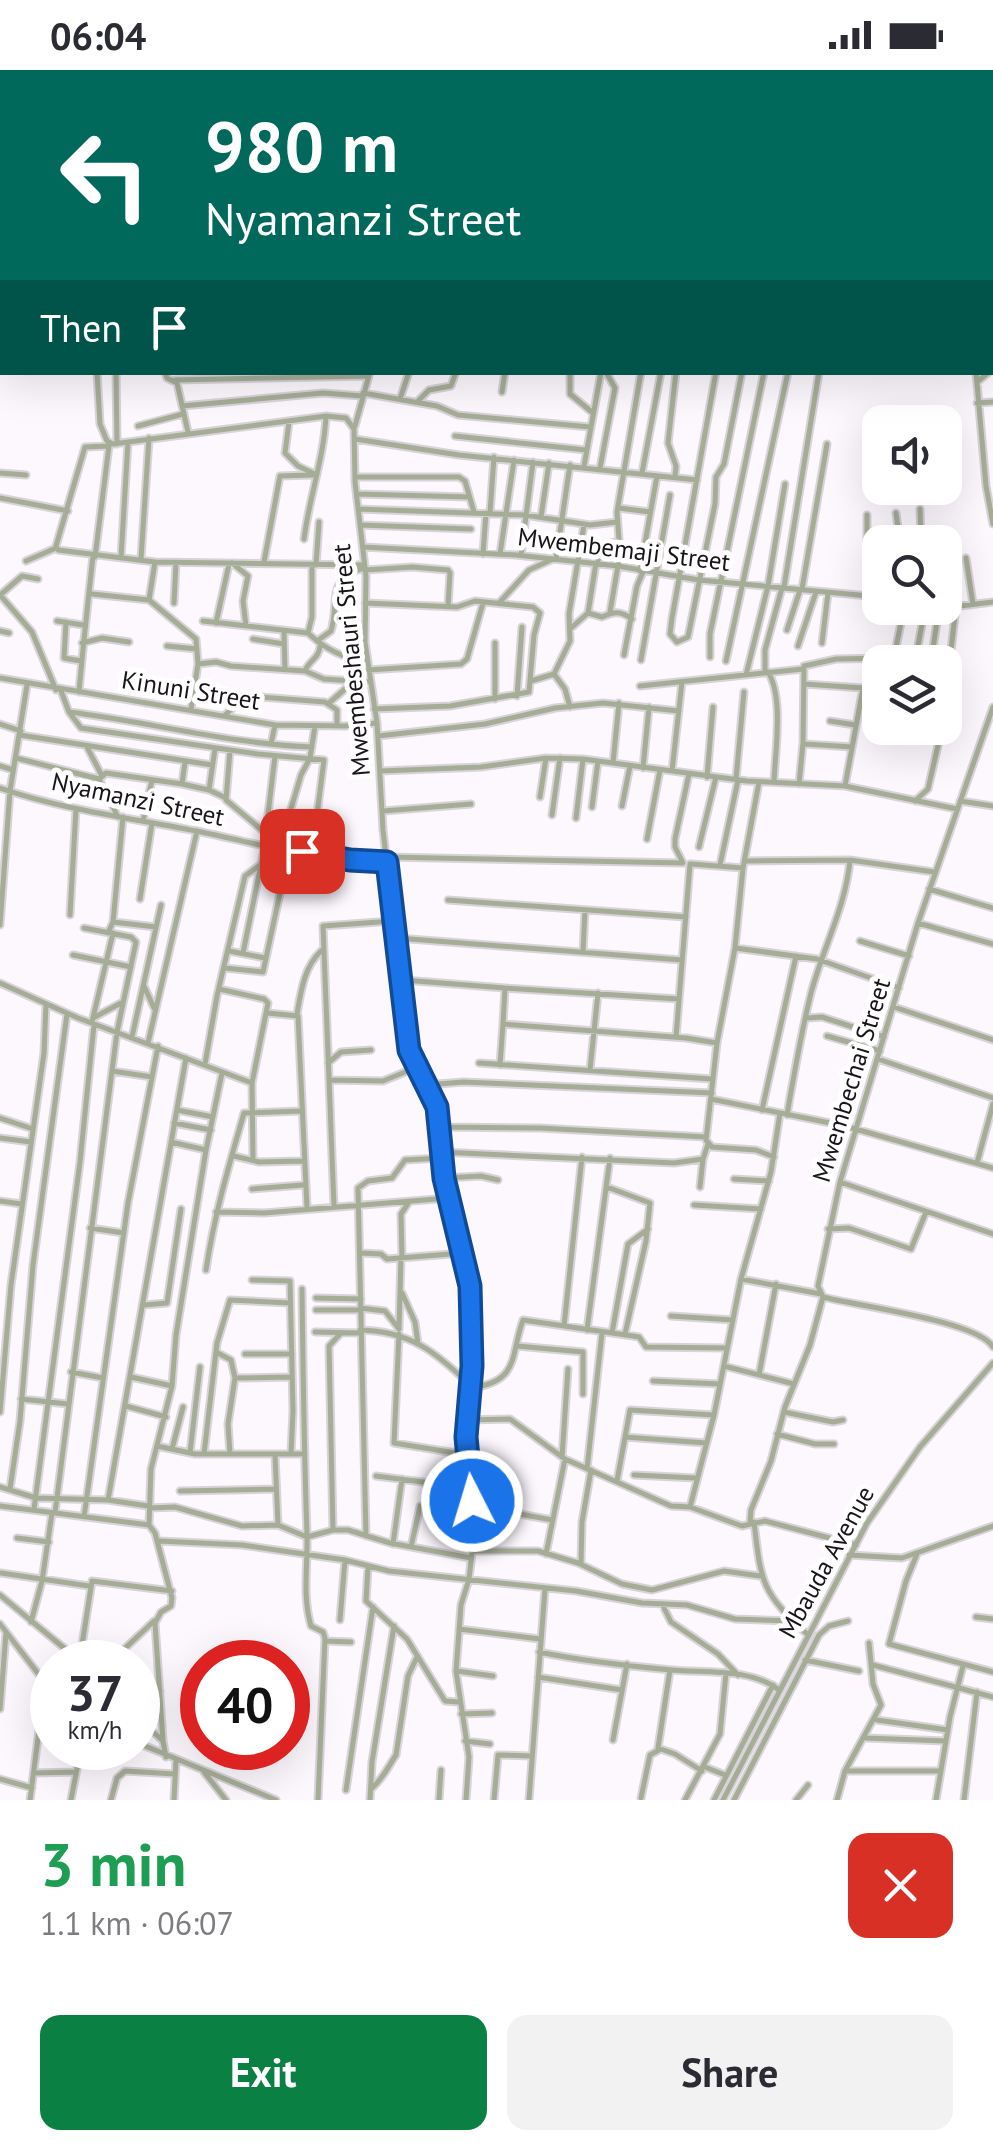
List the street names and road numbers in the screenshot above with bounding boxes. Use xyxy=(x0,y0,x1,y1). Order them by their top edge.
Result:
street label: Mwembemaji Street xyxy=(516,520,733,578)
street label: Mwembeshauri Street xyxy=(325,542,377,777)
street label: Kinuni Street xyxy=(119,663,263,717)
street label: Nyamanzi Street xyxy=(49,765,228,833)
street label: Mwembechai Street xyxy=(805,974,897,1186)
street label: Mbauda Avenue xyxy=(771,1480,881,1644)

